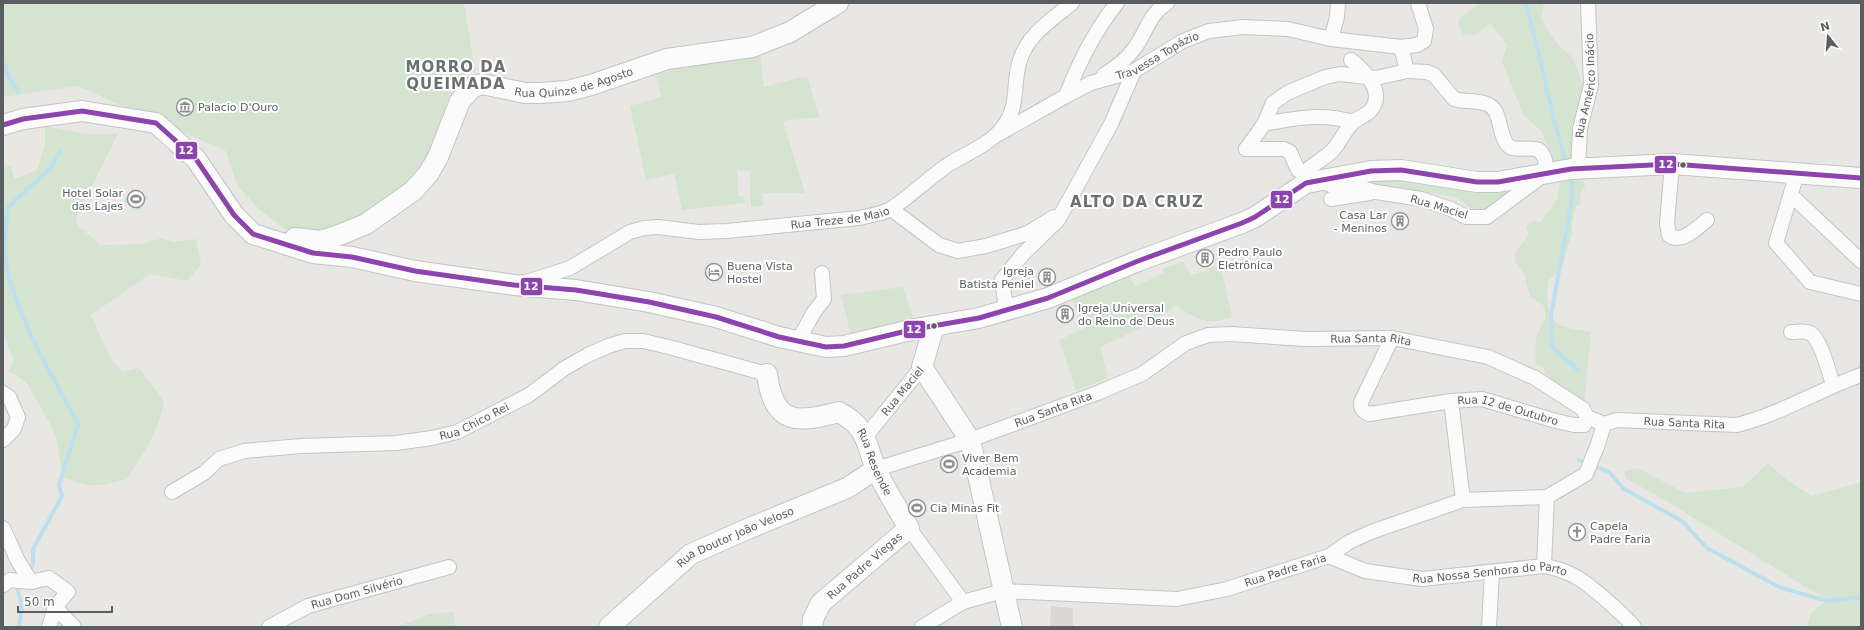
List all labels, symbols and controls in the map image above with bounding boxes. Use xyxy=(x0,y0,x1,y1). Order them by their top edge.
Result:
north arrow xyxy=(1808,16,1848,56)
text: N xyxy=(1819,19,1832,34)
street label: Travessa Topázio xyxy=(1113,29,1201,82)
street label: Rua Américo Inácio xyxy=(1573,33,1598,138)
district label: MORRO DA QUEIMADA xyxy=(406,58,506,93)
street label: Rua Quinze de Agosto xyxy=(513,65,635,100)
museum icon: Palacio D'Ouro xyxy=(175,97,195,117)
place label: Palacio D'Ouro xyxy=(198,101,278,114)
line badge: 12 xyxy=(175,141,198,160)
text: 12 xyxy=(178,144,194,157)
line badge: 12 xyxy=(1654,155,1677,174)
text: 12 xyxy=(1658,158,1674,171)
unlabelled marker xyxy=(1678,160,1688,170)
place label: Hotel Solar das Lajes xyxy=(62,187,123,213)
sports icon: Hotel Solar das Lajes xyxy=(126,189,146,209)
line badge: 12 xyxy=(1270,190,1293,209)
street label: Rua Maciel xyxy=(1409,192,1469,222)
district label: ALTO DA CRUZ xyxy=(1070,193,1204,211)
text: 12 xyxy=(1274,193,1290,206)
street label: Rua Treze de Maio xyxy=(790,204,892,231)
place label: Casa Lar - Meninos xyxy=(1334,209,1387,235)
building icon: Casa Lar - Meninos xyxy=(1390,211,1410,231)
place label: Pedro Paulo Eletrônica xyxy=(1218,246,1282,272)
building icon: Pedro Paulo Eletrônica xyxy=(1195,248,1215,268)
place label: Buena Vista Hostel xyxy=(727,260,793,286)
hotel icon: Buena Vista Hostel xyxy=(704,262,724,282)
place label: Igreja Batista Peniel xyxy=(959,265,1034,291)
building icon: Igreja Batista Peniel xyxy=(1037,267,1057,287)
line badge: 12 xyxy=(520,277,543,296)
text: 12 xyxy=(523,280,539,293)
place label: Igreja Universal do Reino de Deus xyxy=(1078,302,1175,328)
building icon: Igreja Universal do Reino de Deus xyxy=(1055,304,1075,324)
line badge: 12 xyxy=(903,320,926,339)
unlabelled marker xyxy=(929,321,939,331)
text: 12 xyxy=(906,323,922,336)
street label: Rua Santa Rita xyxy=(1330,331,1413,348)
street label: Rua Maciel xyxy=(879,364,926,418)
street label: Rua Santa Rita xyxy=(1013,389,1094,430)
street label: Rua 12 de Outubro xyxy=(1457,393,1560,428)
street label: Rua Chico Rei xyxy=(438,400,511,443)
street label: Rua Santa Rita xyxy=(1643,415,1725,431)
street label: Rua Resende xyxy=(855,426,895,498)
place label: Viver Bem Academia xyxy=(962,452,1019,478)
sports icon: Viver Bem Academia xyxy=(939,454,959,474)
sports icon: Cia Minas Fit xyxy=(907,498,927,518)
place label: Cia Minas Fit xyxy=(930,502,1000,515)
street label: Rua Doutor João Veloso xyxy=(674,504,796,570)
place label: Capela Padre Faria xyxy=(1590,520,1651,546)
church icon: Capela Padre Faria xyxy=(1567,522,1587,542)
street label: Rua Padre Viegas xyxy=(825,530,905,602)
street label: Rua Padre Faria xyxy=(1243,551,1328,589)
street label: Rua Nossa Senhora do Parto xyxy=(1412,559,1569,586)
street label: Rua Dom Silvério xyxy=(310,574,404,611)
scale bar xyxy=(18,588,112,614)
text: 50 m xyxy=(24,595,55,609)

